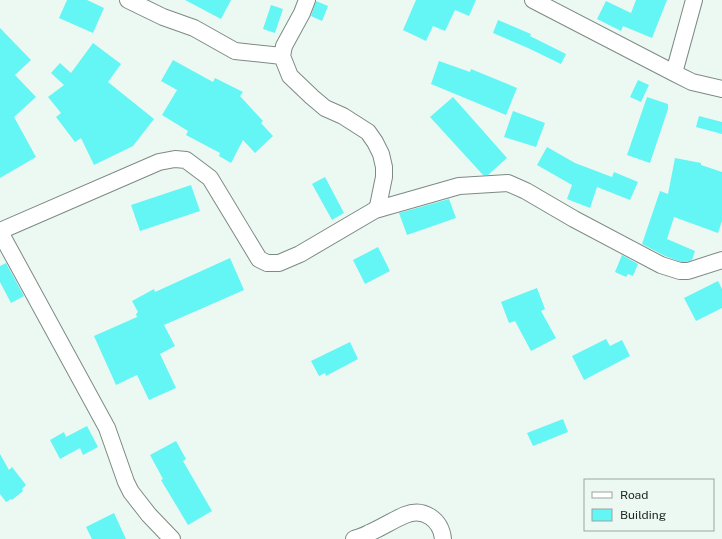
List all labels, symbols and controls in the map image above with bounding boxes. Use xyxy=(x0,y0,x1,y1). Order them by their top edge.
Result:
legend xyxy=(584,479,714,531)
text: Road xyxy=(620,488,648,502)
text: Building xyxy=(620,508,666,522)

